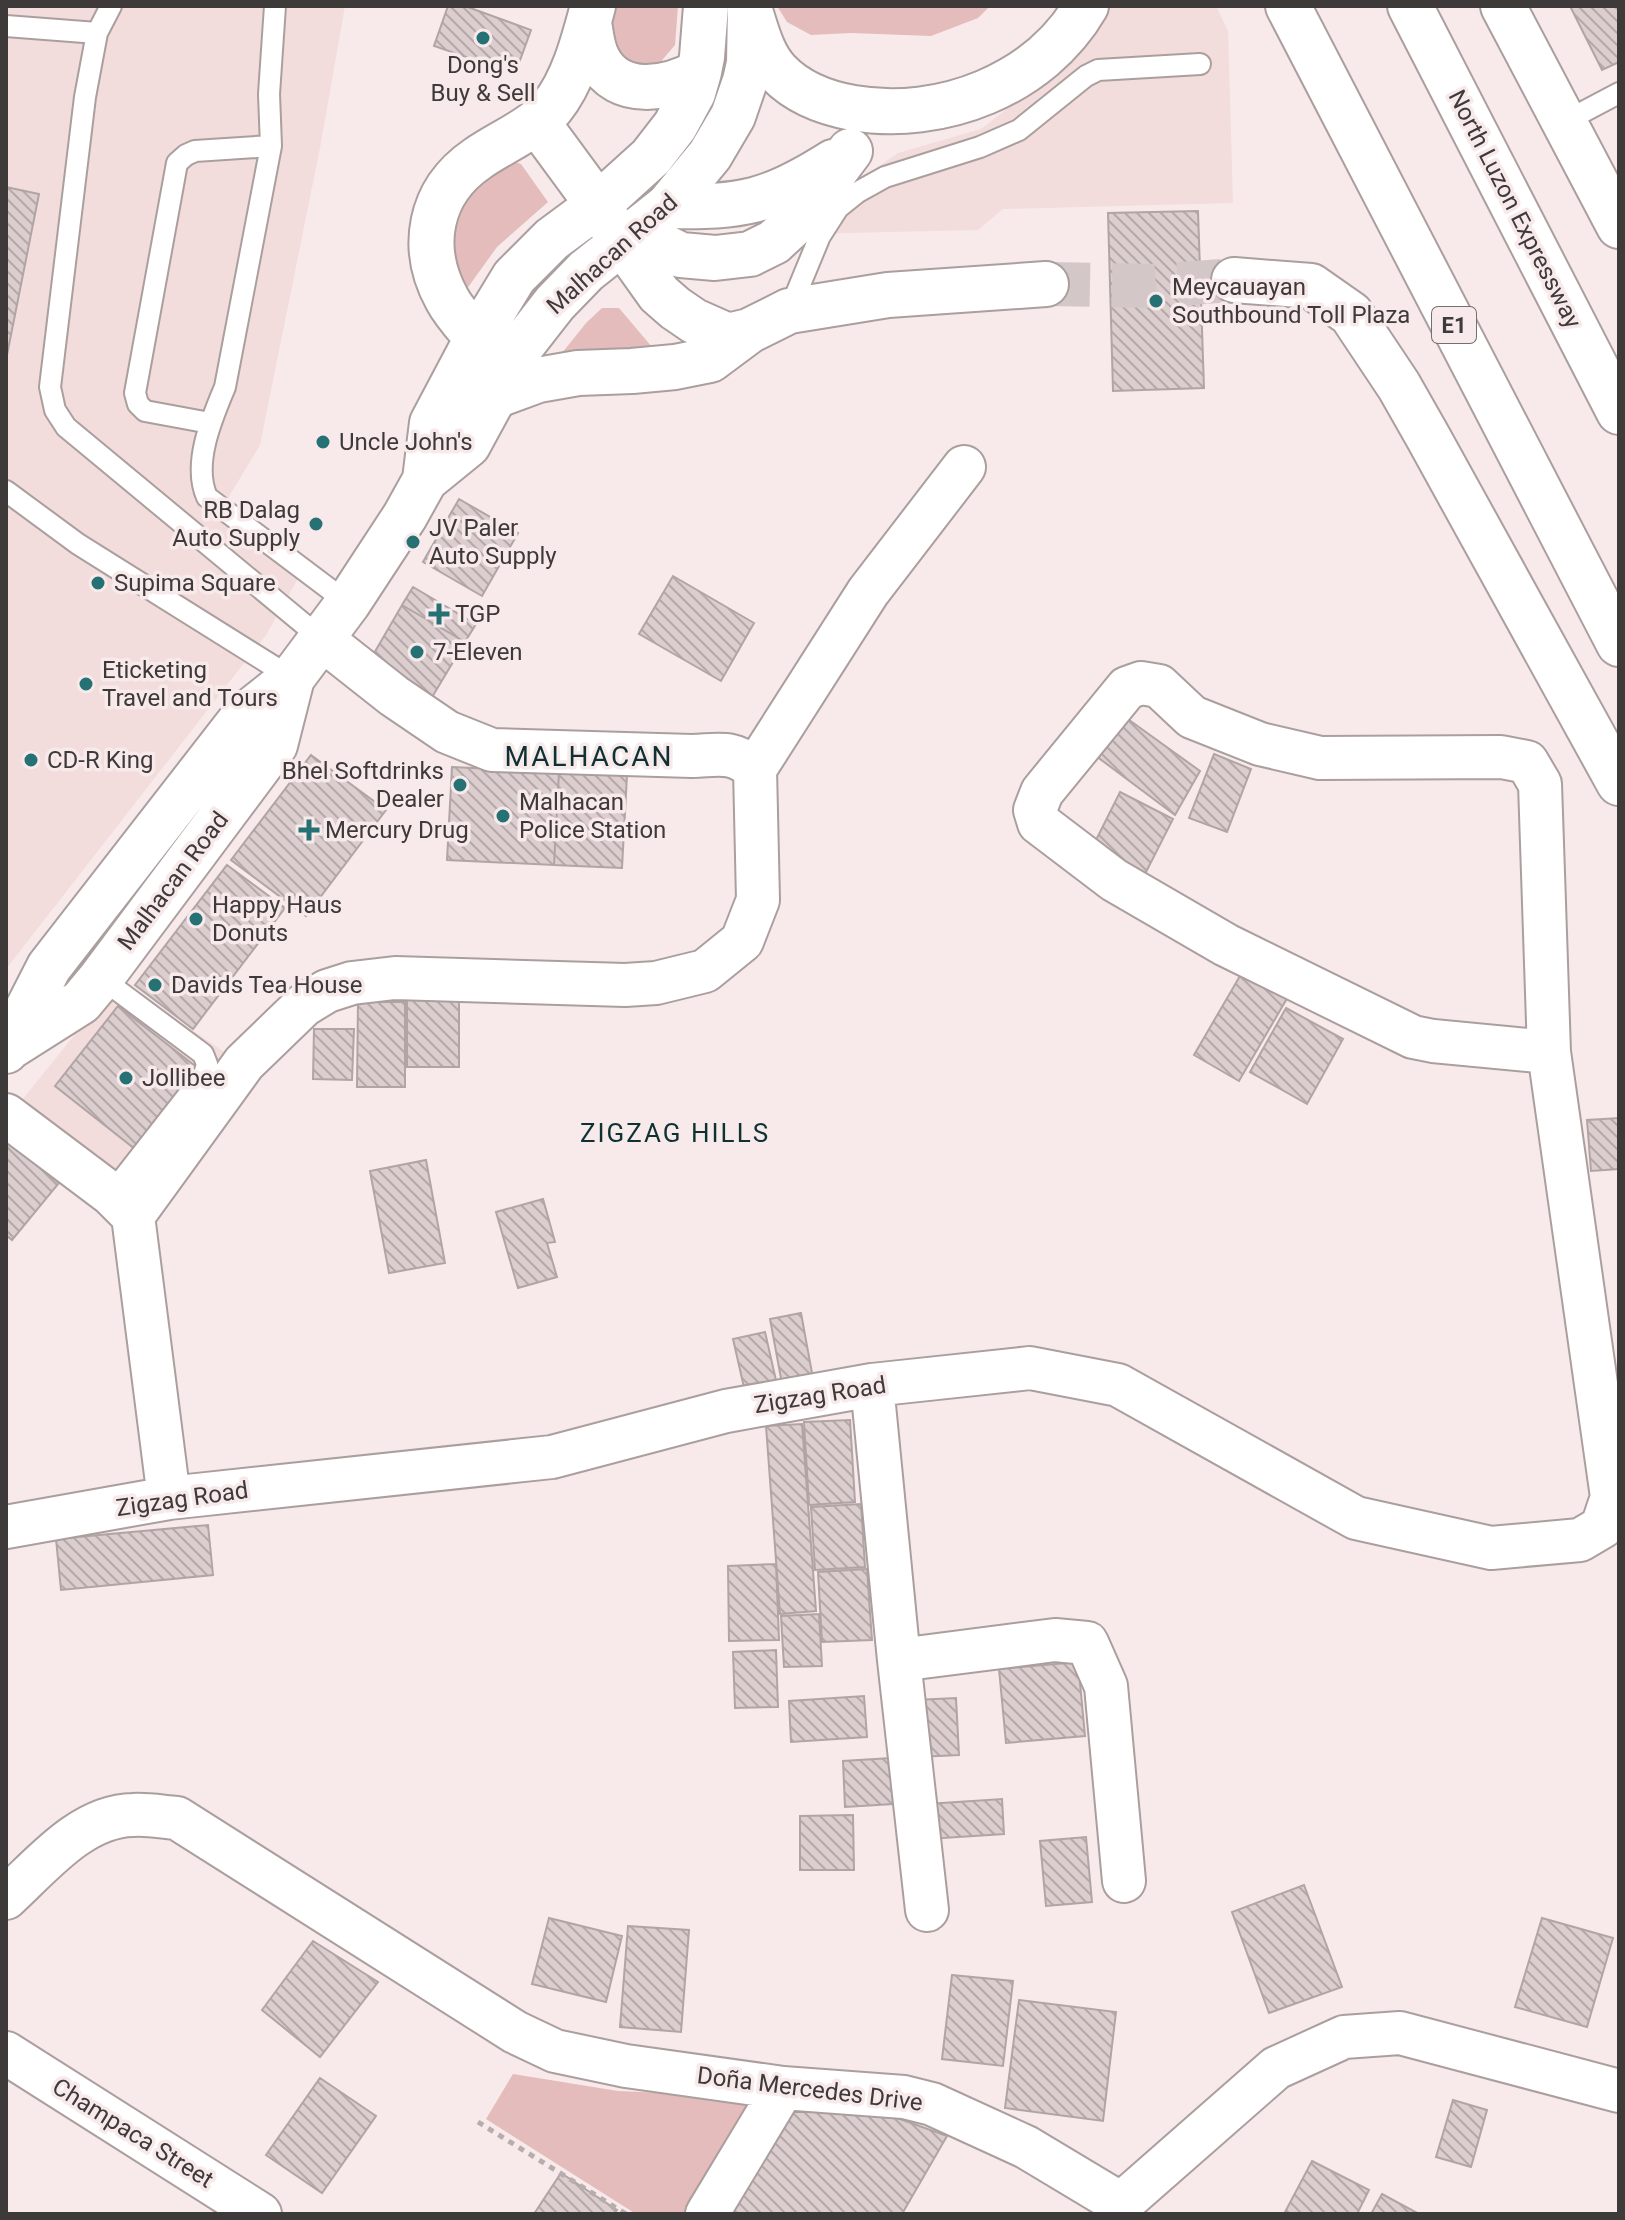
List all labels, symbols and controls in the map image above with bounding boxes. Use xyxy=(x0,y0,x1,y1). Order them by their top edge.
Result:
marker: Dong's Buy & Sell xyxy=(474,29,492,47)
place label: Dong's Buy & Sell xyxy=(430,51,536,107)
street label: North Luzon Expressway xyxy=(1443,85,1588,333)
street label: Malhacan Road xyxy=(541,188,683,320)
place label: Meycauayan Southbound Toll Plaza xyxy=(1172,273,1410,329)
marker: Meycauayan Southbound Toll Plaza xyxy=(1147,292,1165,310)
road number: E1 xyxy=(1432,307,1476,343)
place label: Uncle John's xyxy=(339,428,473,456)
marker: Uncle John's xyxy=(314,433,332,451)
place label: RB Dalag Auto Supply xyxy=(172,496,301,552)
place label: JV Paler Auto Supply xyxy=(429,514,557,570)
marker: RB Dalag Auto Supply xyxy=(307,515,325,533)
marker: JV Paler Auto Supply xyxy=(404,533,422,551)
place label: Supima Square xyxy=(114,569,276,597)
marker: Supima Square xyxy=(89,574,107,592)
place label: TGP xyxy=(455,600,500,628)
marker: TGP xyxy=(430,605,448,623)
place label: 7-Eleven xyxy=(433,638,523,666)
marker: 7-Eleven xyxy=(408,643,426,661)
place label: Eticketing Travel and Tours xyxy=(102,656,278,712)
marker: Eticketing Travel and Tours xyxy=(77,675,95,693)
district label: MALHACAN xyxy=(505,740,673,773)
place label: CD-R King xyxy=(47,746,153,774)
marker: CD-R King xyxy=(22,751,40,769)
place label: Bhel Softdrinks Dealer xyxy=(282,757,444,813)
marker: Bhel Softdrinks Dealer xyxy=(451,776,469,794)
place label: Malhacan Police Station xyxy=(519,788,666,844)
street label: Malhacan Road xyxy=(112,806,234,956)
marker: Malhacan Police Station xyxy=(494,807,512,825)
place label: Mercury Drug xyxy=(325,816,469,844)
marker: Mercury Drug xyxy=(300,821,318,839)
place label: Happy Haus Donuts xyxy=(212,891,342,947)
marker: Happy Haus Donuts xyxy=(187,910,205,928)
place label: Davids Tea House xyxy=(171,971,363,999)
marker: Davids Tea House xyxy=(146,976,164,994)
place label: Jollibee xyxy=(142,1064,225,1092)
marker: Jollibee xyxy=(117,1069,135,1087)
district label: ZIGZAG HILLS xyxy=(580,1118,770,1148)
street label: Zigzag Road xyxy=(752,1371,888,1419)
street label: Zigzag Road xyxy=(114,1476,250,1522)
street label: Doña Mercedes Drive xyxy=(696,2061,924,2117)
street label: Champaca Street xyxy=(47,2072,219,2194)

